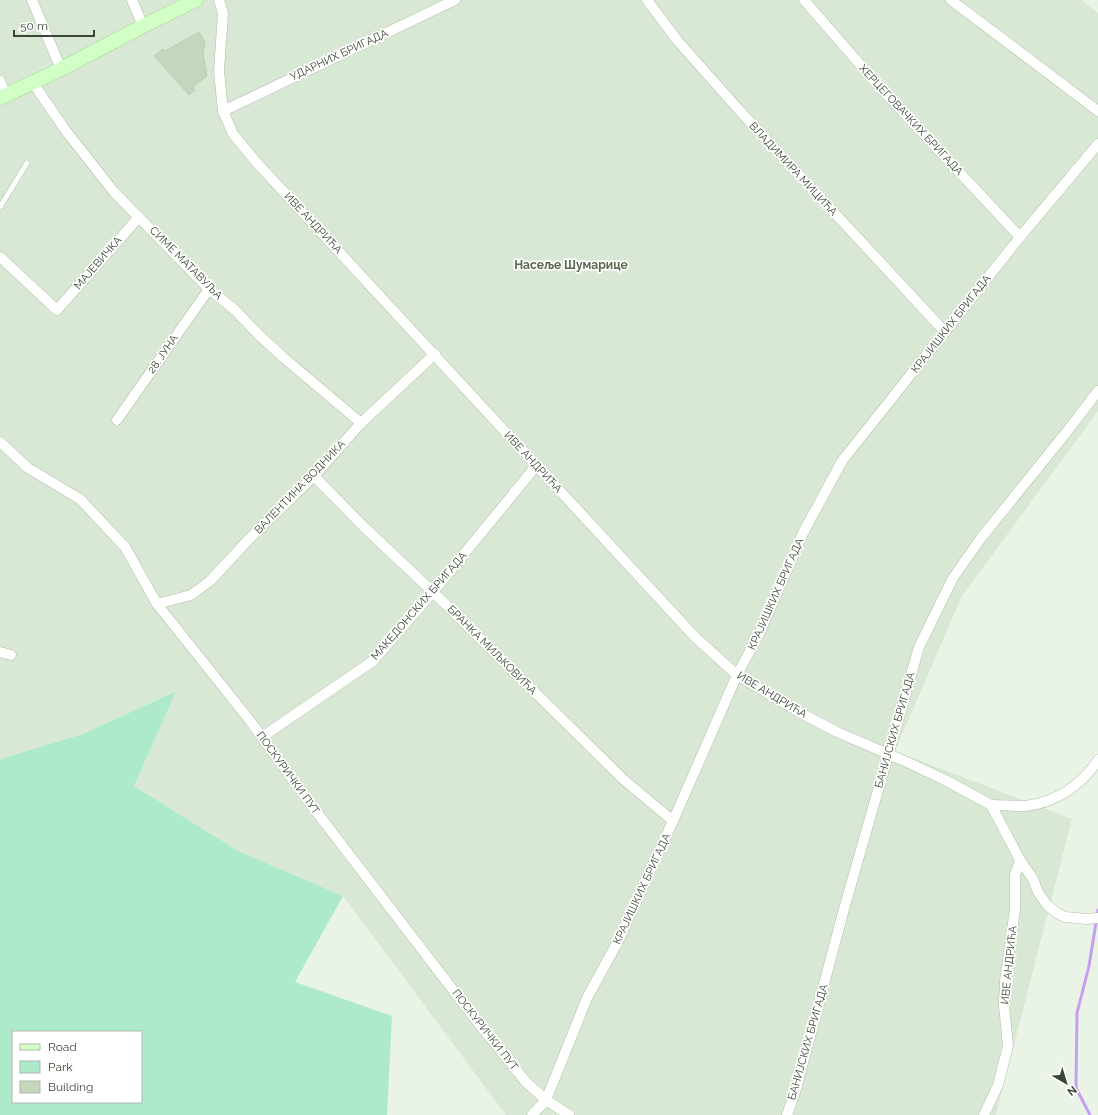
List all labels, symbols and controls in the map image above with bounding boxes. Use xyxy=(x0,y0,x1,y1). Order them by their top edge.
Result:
scale bar xyxy=(14,12,94,38)
text: 50 m xyxy=(20,19,48,33)
street label: УДАРНИХ БРИГАДА xyxy=(288,26,391,83)
street label: ХЕРЦЕГОВАЧКИХ БРИГАДА xyxy=(856,62,966,178)
street label: ВЛАДИМИРА МИЦИЋА xyxy=(746,119,840,219)
street label: ИВЕ АНДРИЋА xyxy=(281,190,345,257)
street label: СИМЕ МАТАВУЉА xyxy=(147,224,225,302)
street label: МАЈЕВИЧКА xyxy=(71,233,125,292)
district label: Насеље Шумарице xyxy=(514,258,628,272)
street label: КРАЈИШКИХ БРИГАДА xyxy=(909,272,994,376)
street label: 28. ЈУНА xyxy=(145,332,181,376)
street label: ИВЕ АНДРИЋА xyxy=(501,429,565,496)
street label: ВАЛЕНТИНА ВОДНИКА xyxy=(252,437,349,537)
street label: КРАЈИШКИХ БРИГАДА xyxy=(745,536,807,652)
street label: МАКЕДОНСКИХ БРИГАДА xyxy=(368,549,470,663)
street label: БРАНКА МИЉКОВИЋА xyxy=(445,603,540,698)
street label: ИВЕ АНДРИЋА xyxy=(735,669,810,721)
street label: БАНИЈСКИХ БРИГАДА xyxy=(872,670,918,789)
street label: ПОСКУРИЧКИ ПУТ xyxy=(254,729,323,817)
street label: КРАЈИШКИХ БРИГАДА xyxy=(611,831,674,947)
street label: ИВЕ АНДРИЋА xyxy=(998,924,1020,1005)
street label: БАНИЈСКИХ БРИГАДА xyxy=(785,982,831,1101)
street label: ПОСКУРИЧКИ ПУТ xyxy=(449,987,521,1073)
legend xyxy=(12,1031,142,1103)
text: Road xyxy=(48,1040,77,1054)
text: Park xyxy=(48,1060,73,1074)
north arrow xyxy=(1046,1063,1086,1103)
text: Building xyxy=(48,1080,94,1094)
text: N xyxy=(1065,1083,1079,1098)

